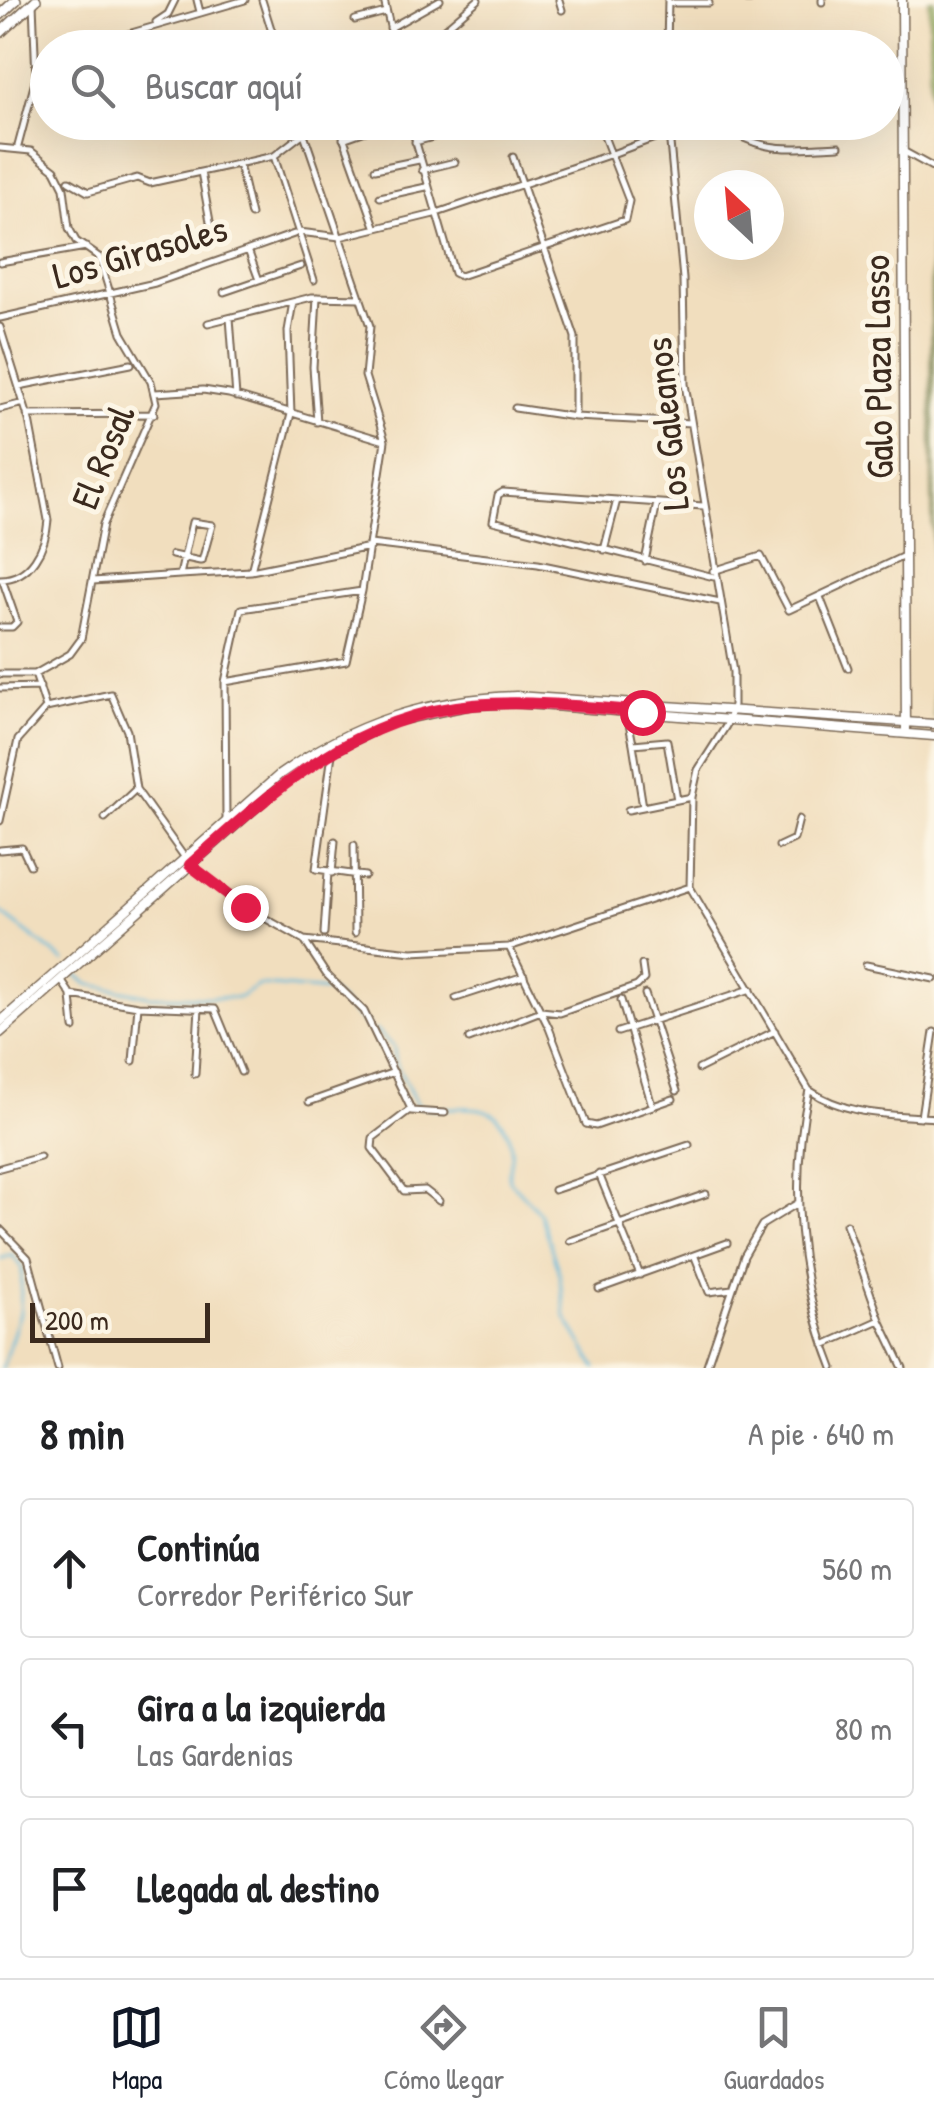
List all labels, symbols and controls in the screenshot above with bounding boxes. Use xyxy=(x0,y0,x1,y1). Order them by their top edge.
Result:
search box xyxy=(30,30,904,140)
icon: search xyxy=(65,58,120,113)
text: Buscar aquí xyxy=(145,59,303,111)
north arrow xyxy=(694,170,784,260)
street label: Los Girasoles xyxy=(47,201,233,301)
street label: Galo Plaza Lasso xyxy=(849,255,905,480)
street label: Los Galeanos xyxy=(631,335,701,513)
street label: El Rosal xyxy=(58,396,147,516)
route start xyxy=(620,690,666,736)
route end xyxy=(223,885,269,931)
scale bar xyxy=(30,1298,210,1342)
text: 200 m xyxy=(45,1301,109,1339)
text: 8 min xyxy=(40,1405,125,1462)
text: A pie · 640 m xyxy=(748,1412,894,1455)
text: Continúa xyxy=(137,1521,259,1573)
icon: ahead xyxy=(42,1541,97,1596)
text: 560 m xyxy=(822,1547,892,1590)
text: Corredor Periférico Sur xyxy=(137,1573,414,1616)
text: Gira a la izquierda xyxy=(137,1681,385,1733)
icon: left xyxy=(42,1701,97,1756)
text: 80 m xyxy=(835,1707,892,1750)
text: Las Gardenias xyxy=(137,1733,293,1776)
icon: arrive xyxy=(42,1861,97,1916)
text: Llegada al destino xyxy=(137,1862,379,1914)
tab: Mapa xyxy=(109,2000,164,2098)
tab: Cómo llegar xyxy=(383,2000,504,2098)
tab: Guardados xyxy=(723,2000,824,2098)

